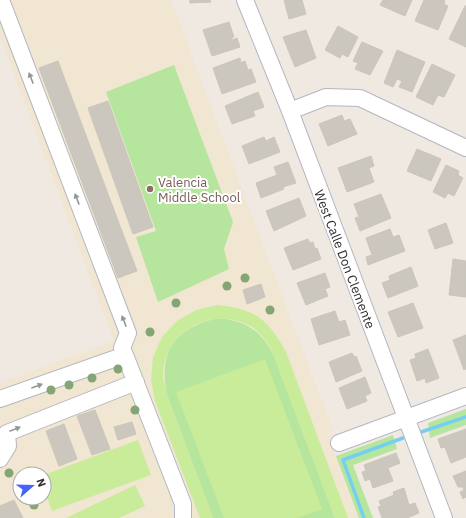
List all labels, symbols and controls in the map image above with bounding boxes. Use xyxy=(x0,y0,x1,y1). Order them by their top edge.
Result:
one-way arrow xyxy=(27,71,33,83)
place label: Valencia Middle School xyxy=(158,174,241,206)
marker: Valencia Middle School xyxy=(145,184,155,194)
street label: West Calle Don Clemente xyxy=(310,187,379,331)
one-way arrow xyxy=(74,193,80,205)
one-way arrow xyxy=(120,314,126,326)
one-way arrow xyxy=(31,383,43,389)
one-way arrow xyxy=(10,426,22,432)
north arrow xyxy=(12,466,52,506)
text: N xyxy=(33,476,49,489)

